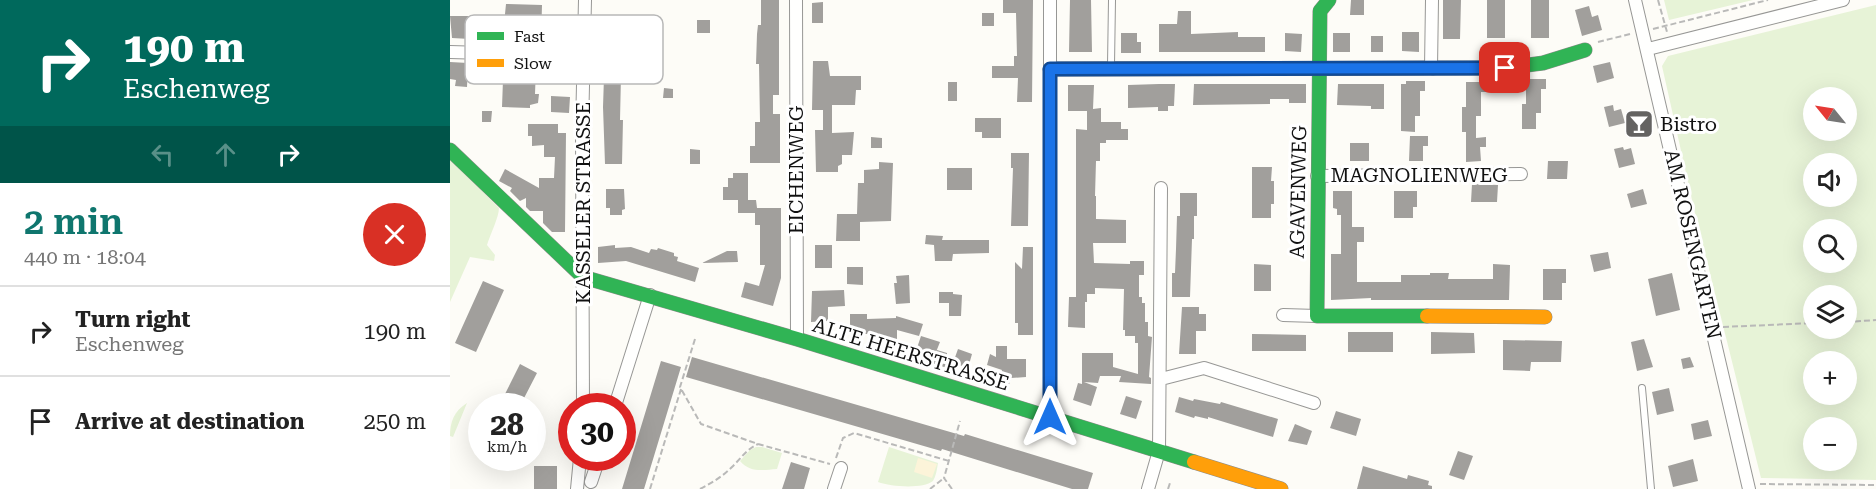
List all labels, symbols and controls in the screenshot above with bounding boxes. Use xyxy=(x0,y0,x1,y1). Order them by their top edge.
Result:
legend xyxy=(465,15,663,84)
text: 190 m xyxy=(123,23,245,72)
icon: right xyxy=(24,24,102,102)
text: Fast xyxy=(514,27,545,46)
pin xyxy=(1479,42,1530,93)
icon: arrive xyxy=(1488,51,1521,84)
text: Slow xyxy=(514,54,552,73)
text: Eschenweg xyxy=(123,73,270,105)
north arrow xyxy=(1803,87,1857,141)
map controls xyxy=(1803,87,1857,471)
street label: KASSELER STRASSE xyxy=(571,102,595,304)
street label: EICHENWEG xyxy=(784,105,808,234)
bar icon: Bistro xyxy=(1623,108,1655,140)
place label: Bistro xyxy=(1660,112,1717,136)
street label: AGAVENWEG xyxy=(1285,125,1311,259)
icon: left xyxy=(146,138,179,171)
icon: ahead xyxy=(209,138,242,171)
icon: right xyxy=(272,138,305,171)
street label: AM ROSENGARTEN xyxy=(1659,147,1727,341)
button: sound xyxy=(1803,153,1857,207)
street label: MAGNOLIENWEG xyxy=(1330,163,1508,187)
text: 2 min xyxy=(24,201,123,243)
button: close xyxy=(363,203,426,266)
button: search xyxy=(1803,219,1857,273)
text: 440 m · 18:04 xyxy=(24,245,146,269)
button: layers xyxy=(1803,285,1857,339)
text: Turn right xyxy=(75,307,190,332)
street label: ALTE HEERSTRASSE xyxy=(810,313,1012,395)
icon: right xyxy=(24,315,57,348)
text: 190 m xyxy=(363,319,426,344)
text: Eschenweg xyxy=(75,332,184,356)
button: + xyxy=(1803,351,1857,405)
position arrow xyxy=(1018,385,1082,449)
speed limit sign: 30 xyxy=(558,393,636,471)
icon: arrive xyxy=(24,405,57,438)
text: 28 xyxy=(490,407,524,442)
text: Arrive at destination xyxy=(75,409,304,434)
text: 250 m xyxy=(363,409,426,434)
button: − xyxy=(1803,417,1857,471)
text: km/h xyxy=(487,438,527,456)

